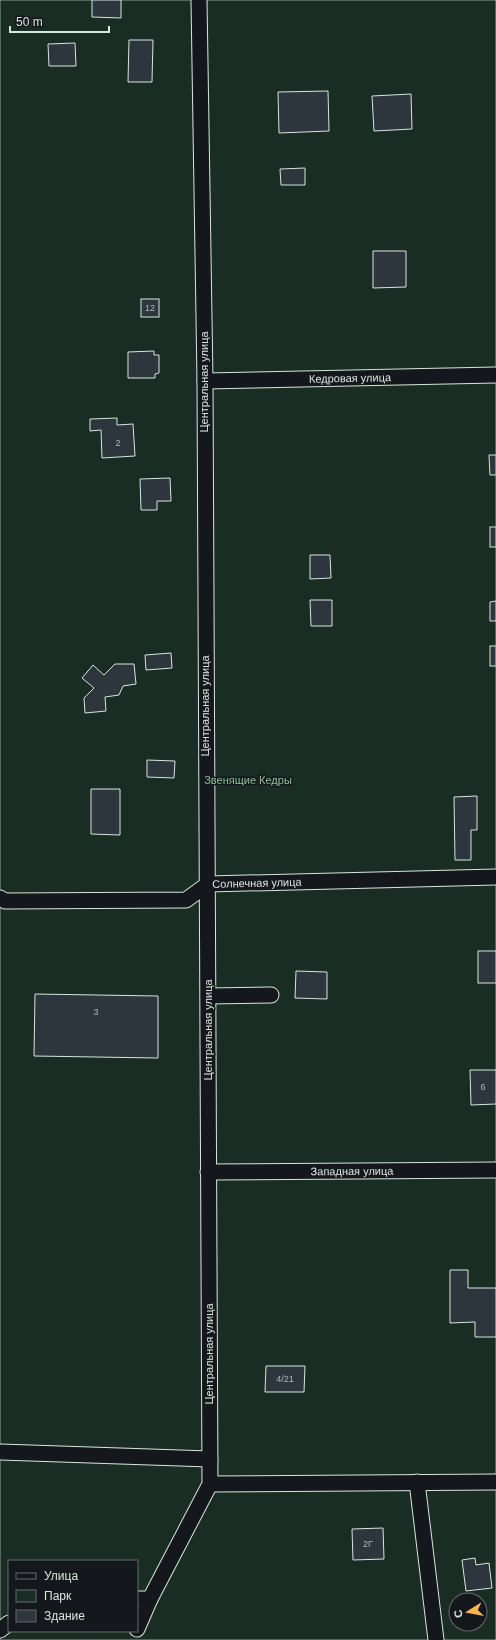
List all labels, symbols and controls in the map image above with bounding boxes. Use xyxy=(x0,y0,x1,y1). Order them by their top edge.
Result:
scale bar xyxy=(10,8,109,34)
text: 50 m xyxy=(16,15,43,29)
house number: 12 xyxy=(145,303,155,313)
street label: Центральная улица xyxy=(198,331,210,433)
street label: Кедровая улица xyxy=(309,371,392,385)
house number: 2 xyxy=(115,438,121,448)
street label: Центральная улица xyxy=(199,655,211,757)
park label: Звенящие Кедры xyxy=(204,774,292,786)
street label: Солнечная улица xyxy=(212,876,303,890)
street label: Центральная улица xyxy=(202,979,214,1081)
house number: 3 xyxy=(93,1007,99,1017)
house number: 6 xyxy=(480,1082,486,1092)
street label: Западная улица xyxy=(311,1165,394,1177)
street label: Центральная улица xyxy=(203,1303,215,1405)
house number: 4/21 xyxy=(276,1374,294,1384)
house number: 2Г xyxy=(363,1539,373,1549)
legend xyxy=(8,1560,138,1632)
text: Улица xyxy=(44,1569,78,1583)
text: Парк xyxy=(44,1589,72,1603)
north arrow xyxy=(448,1592,488,1632)
text: Здание xyxy=(44,1609,85,1623)
text: С xyxy=(452,1609,465,1619)

